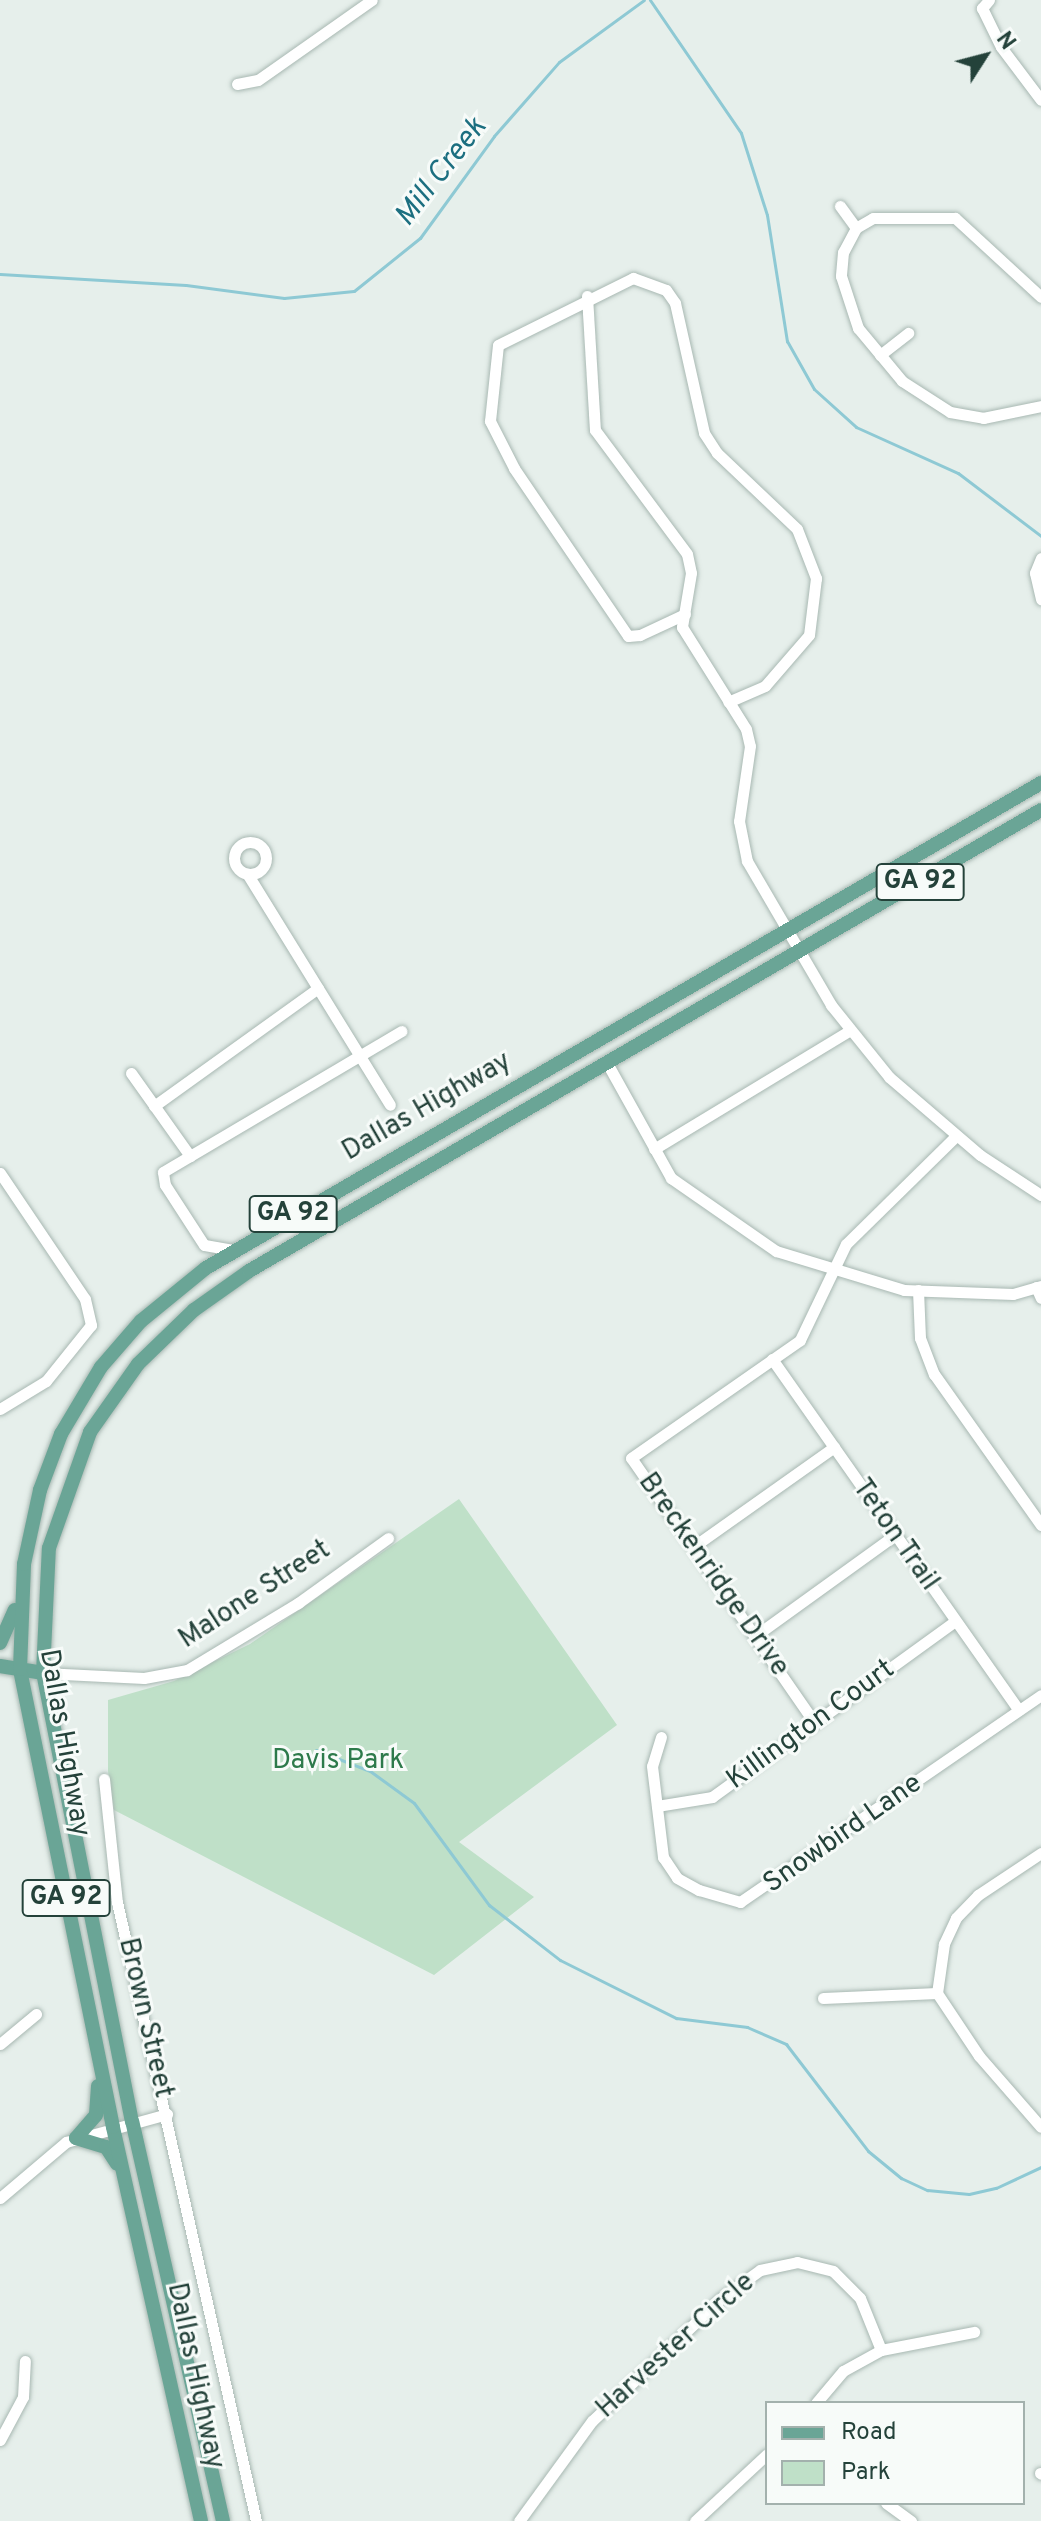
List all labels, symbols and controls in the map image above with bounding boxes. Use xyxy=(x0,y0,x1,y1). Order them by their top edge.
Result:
north arrow xyxy=(945,16,1025,96)
text: N xyxy=(989,27,1020,56)
water label: Mill Creek xyxy=(388,111,496,235)
road number: GA 92 xyxy=(874,860,966,904)
street label: Dallas Highway xyxy=(336,1045,518,1169)
road number: GA 92 xyxy=(247,1192,339,1236)
street label: Breckenridge Drive xyxy=(630,1467,796,1683)
street label: Teton Trail xyxy=(844,1472,946,1598)
street label: Malone Street xyxy=(173,1533,337,1657)
street label: Dallas Highway xyxy=(31,1647,97,1839)
street label: Killington Court xyxy=(721,1653,901,1797)
park label: Davis Park xyxy=(272,1744,404,1778)
street label: Snowbird Lane xyxy=(757,1767,929,1901)
road number: GA 92 xyxy=(20,1876,112,1920)
street label: Brown Street xyxy=(110,1935,180,2101)
street label: Harvester Circle xyxy=(590,2266,762,2426)
street label: Dallas Highway xyxy=(159,2280,231,2472)
legend xyxy=(765,2401,1025,2505)
text: Road xyxy=(841,2418,897,2448)
text: Park xyxy=(841,2458,891,2488)

